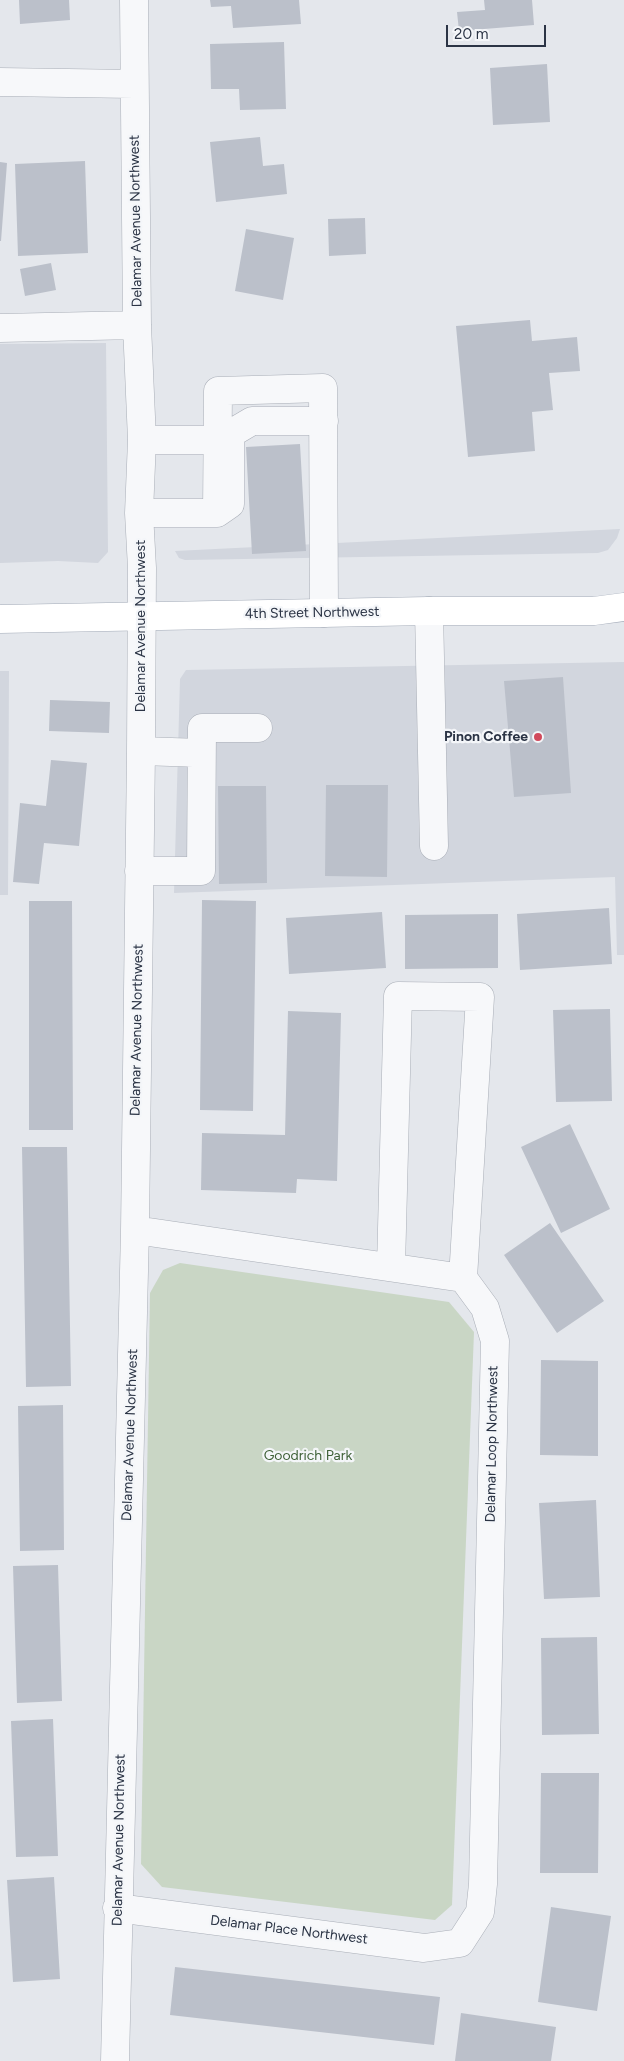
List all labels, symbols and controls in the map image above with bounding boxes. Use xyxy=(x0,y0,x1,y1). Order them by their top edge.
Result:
scale bar xyxy=(449,15,549,47)
text: 20 m xyxy=(454,25,488,43)
street label: Delamar Avenue Northwest xyxy=(126,135,146,307)
street label: Delamar Avenue Northwest xyxy=(133,540,149,712)
street label: 4th Street Northwest xyxy=(244,603,380,623)
place label: Pinon Coffee xyxy=(444,729,528,745)
marker: Pinon Coffee xyxy=(532,731,544,743)
street label: Delamar Avenue Northwest xyxy=(127,944,147,1116)
street label: Delamar Avenue Northwest xyxy=(119,1349,141,1521)
street label: Delamar Loop Northwest xyxy=(482,1365,502,1523)
park label: Goodrich Park xyxy=(264,1448,352,1464)
street label: Delamar Avenue Northwest xyxy=(109,1754,129,1926)
street label: Delamar Place Northwest xyxy=(209,1912,369,1948)

